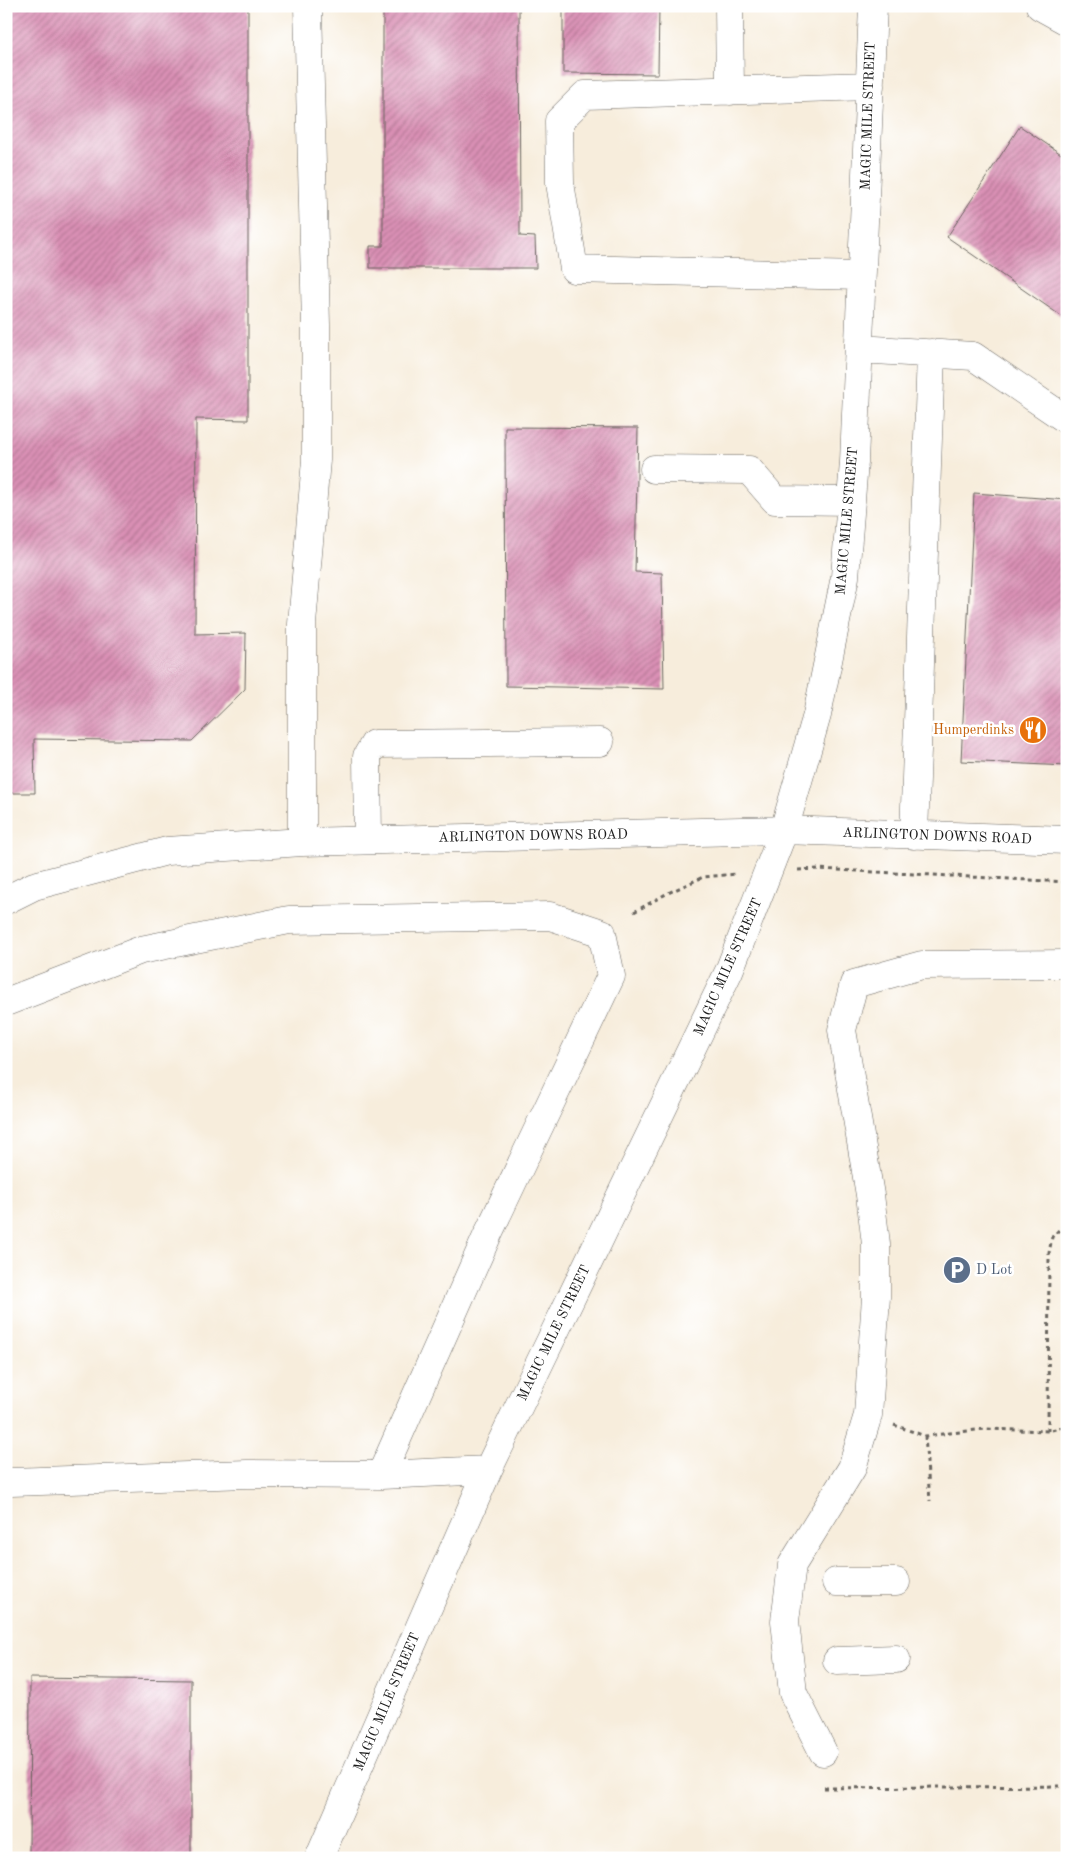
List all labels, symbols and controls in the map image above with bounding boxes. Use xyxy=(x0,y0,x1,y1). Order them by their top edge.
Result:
street label: MAGIC MILE STREET xyxy=(858,41,878,191)
street label: MAGIC MILE STREET xyxy=(834,446,860,596)
restaurant icon: Humperdinks xyxy=(1018,715,1048,745)
place label: Humperdinks xyxy=(933,723,1014,737)
street label: ARLINGTON DOWNS ROAD xyxy=(842,826,1032,846)
street label: ARLINGTON DOWNS ROAD xyxy=(438,827,628,845)
street label: MAGIC MILE STREET xyxy=(691,896,765,1038)
parking icon: D Lot xyxy=(942,1255,972,1285)
street label: MAGIC MILE STREET xyxy=(515,1263,593,1403)
place label: D Lot xyxy=(976,1263,1012,1277)
street label: MAGIC MILE STREET xyxy=(351,1631,423,1773)

